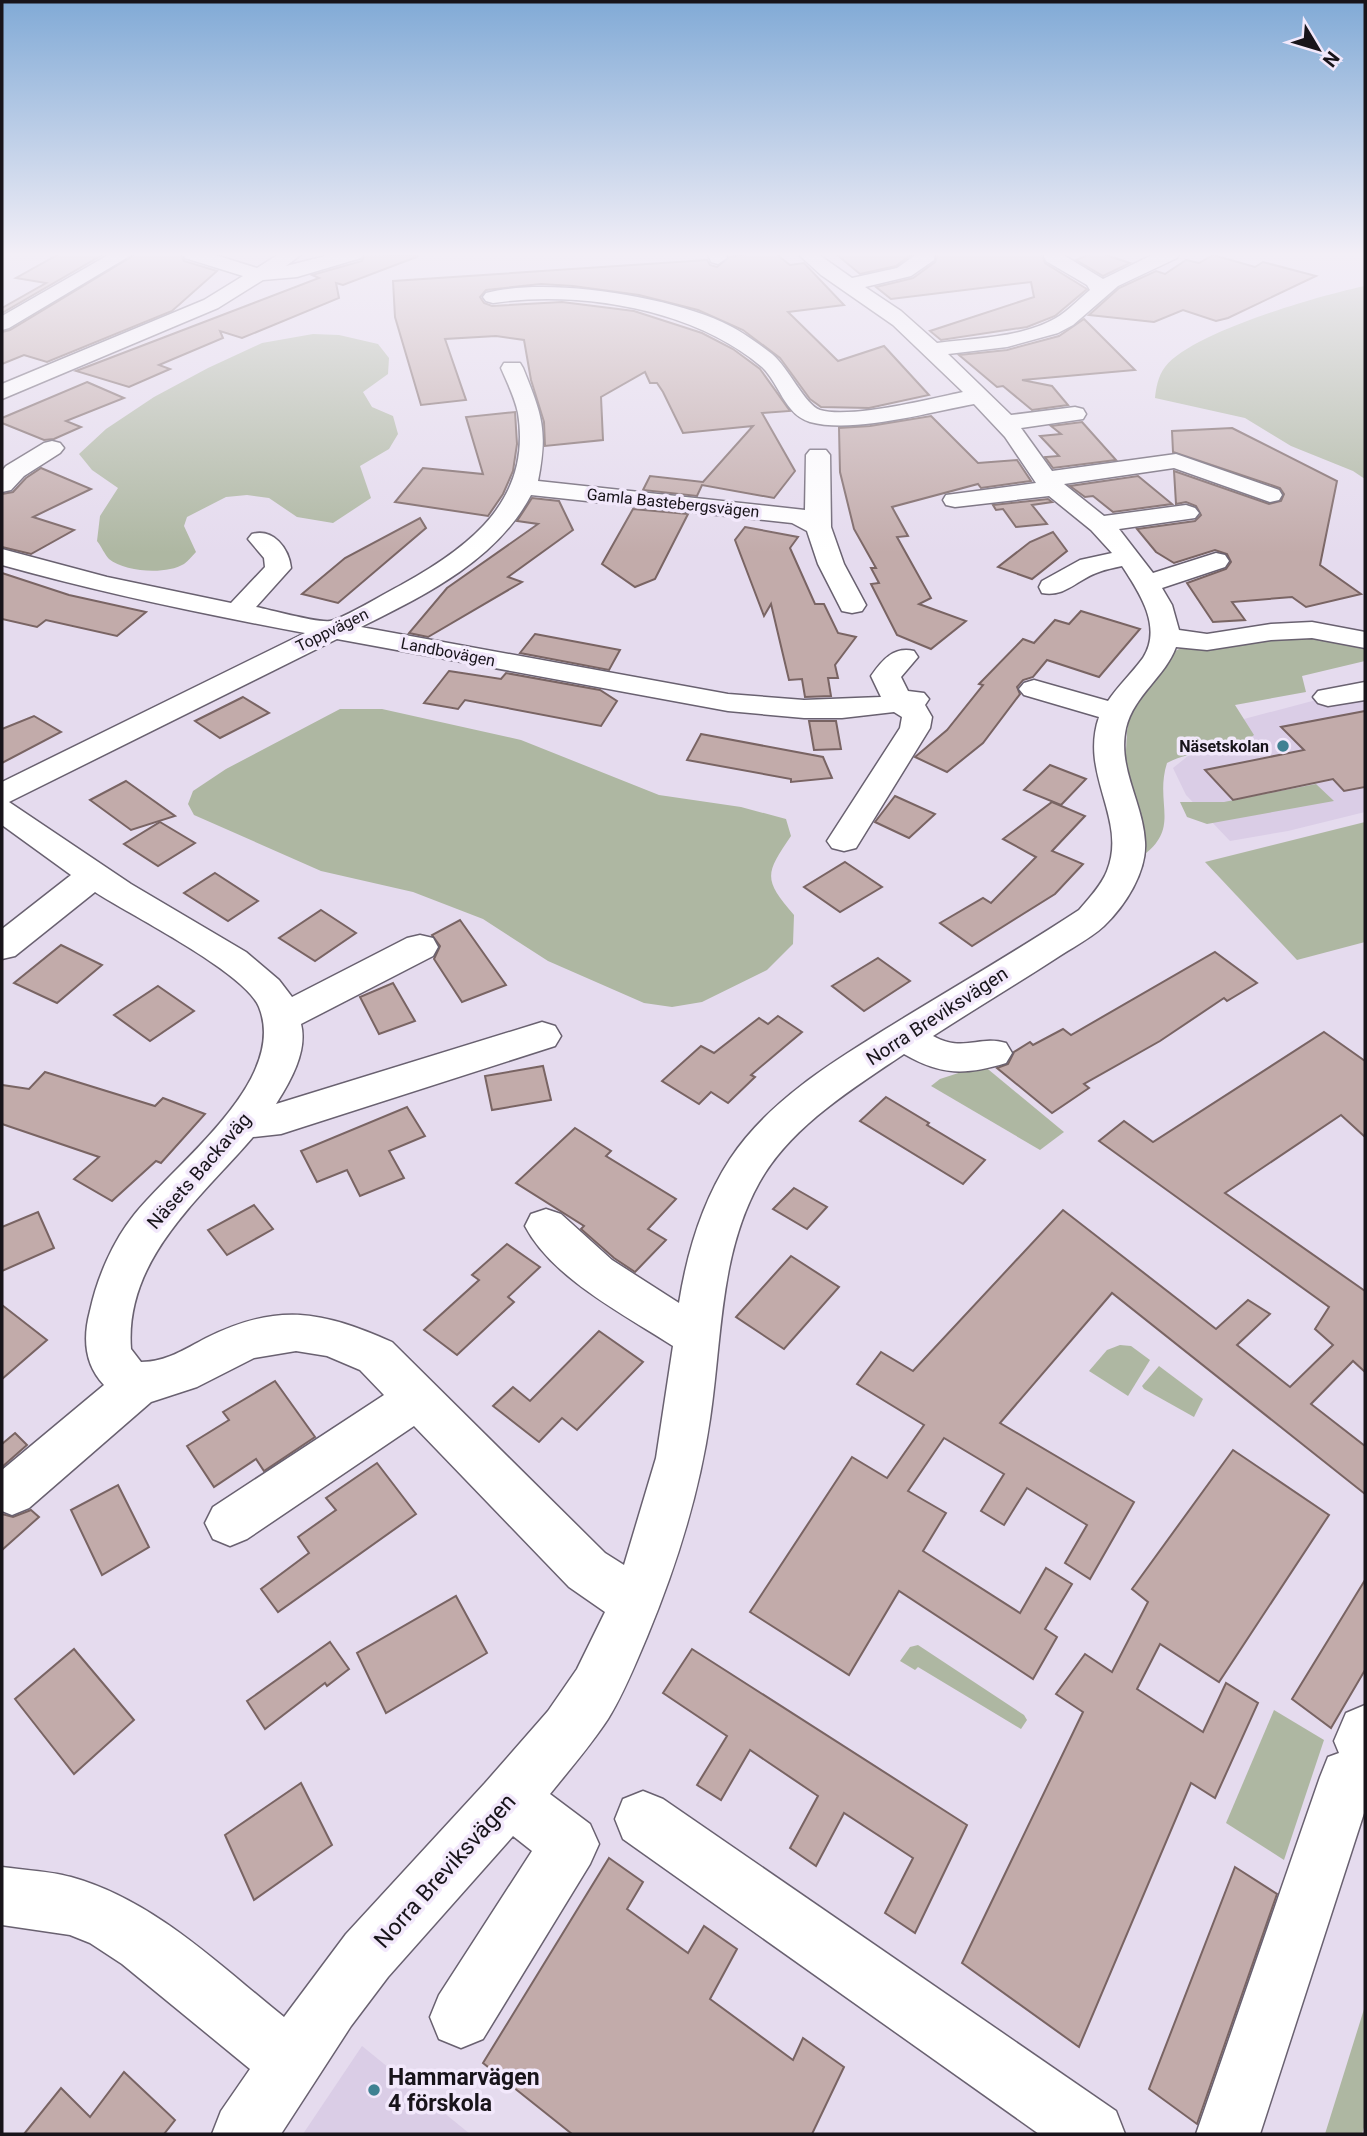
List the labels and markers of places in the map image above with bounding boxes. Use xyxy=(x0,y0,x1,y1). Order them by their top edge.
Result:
place label: Näsetskolan xyxy=(1179,737,1269,756)
marker: Näsetskolan xyxy=(1275,738,1291,754)
place label: Hammarvägen 4 förskola xyxy=(388,2064,540,2117)
marker: Hammarvägen 4 förskola xyxy=(366,2082,382,2098)

